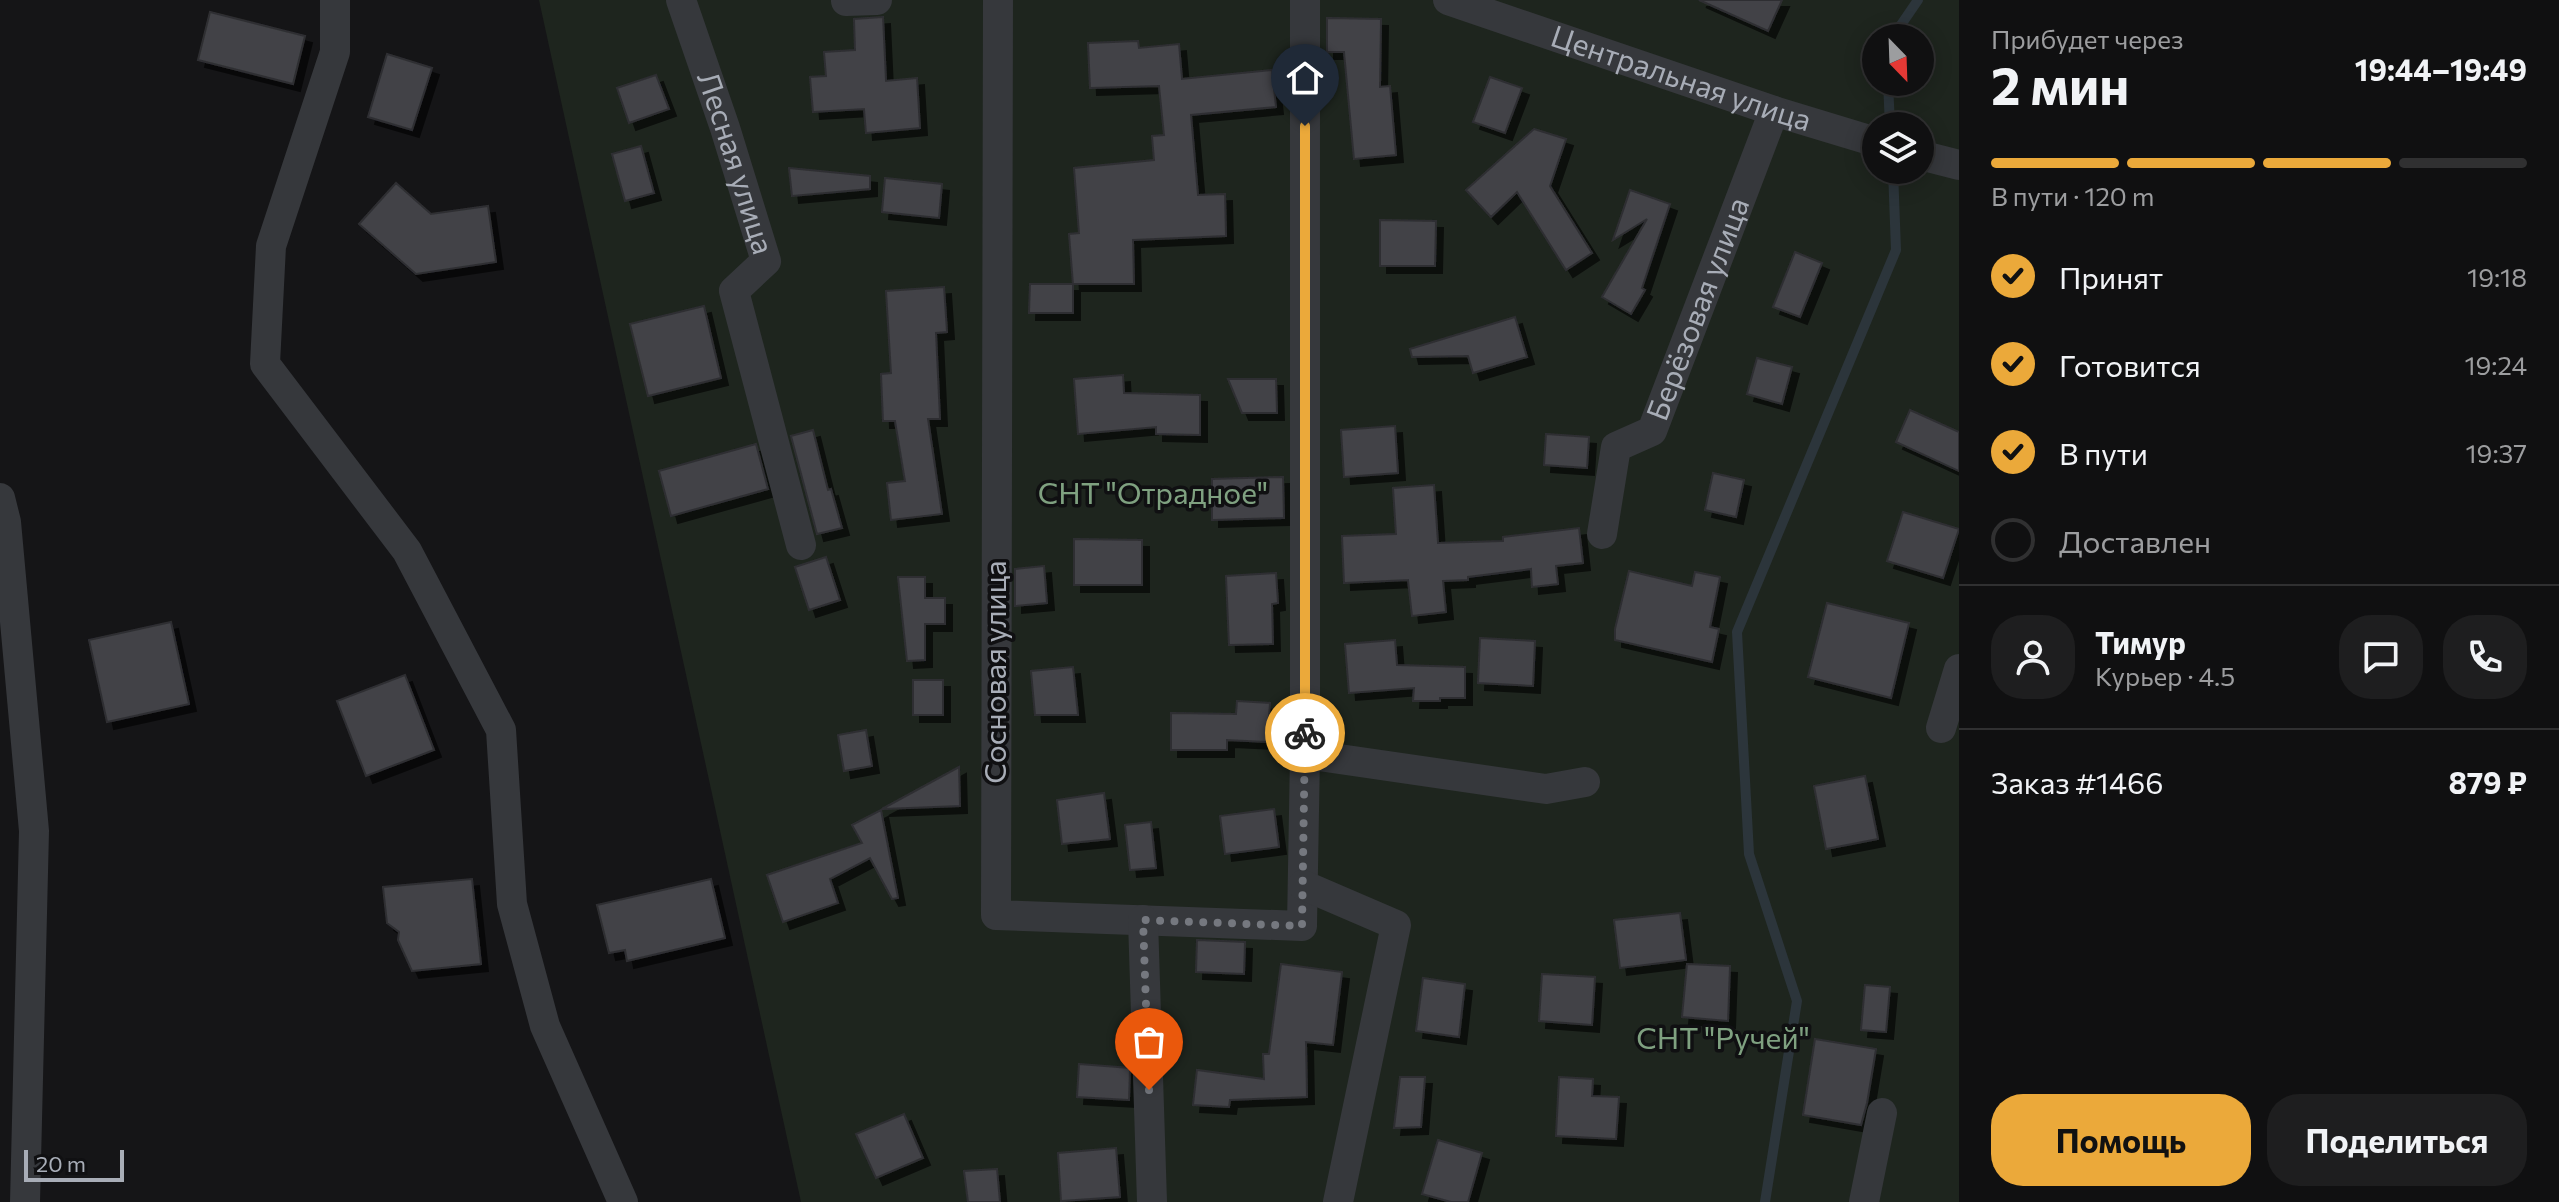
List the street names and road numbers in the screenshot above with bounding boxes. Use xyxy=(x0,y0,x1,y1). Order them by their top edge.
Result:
street label: Центральная улица xyxy=(1547,16,1816,137)
street label: Лесная улица xyxy=(691,66,784,258)
street label: Берёзовая улица xyxy=(1637,192,1755,425)
street label: Сосновая улица xyxy=(975,560,1012,784)

